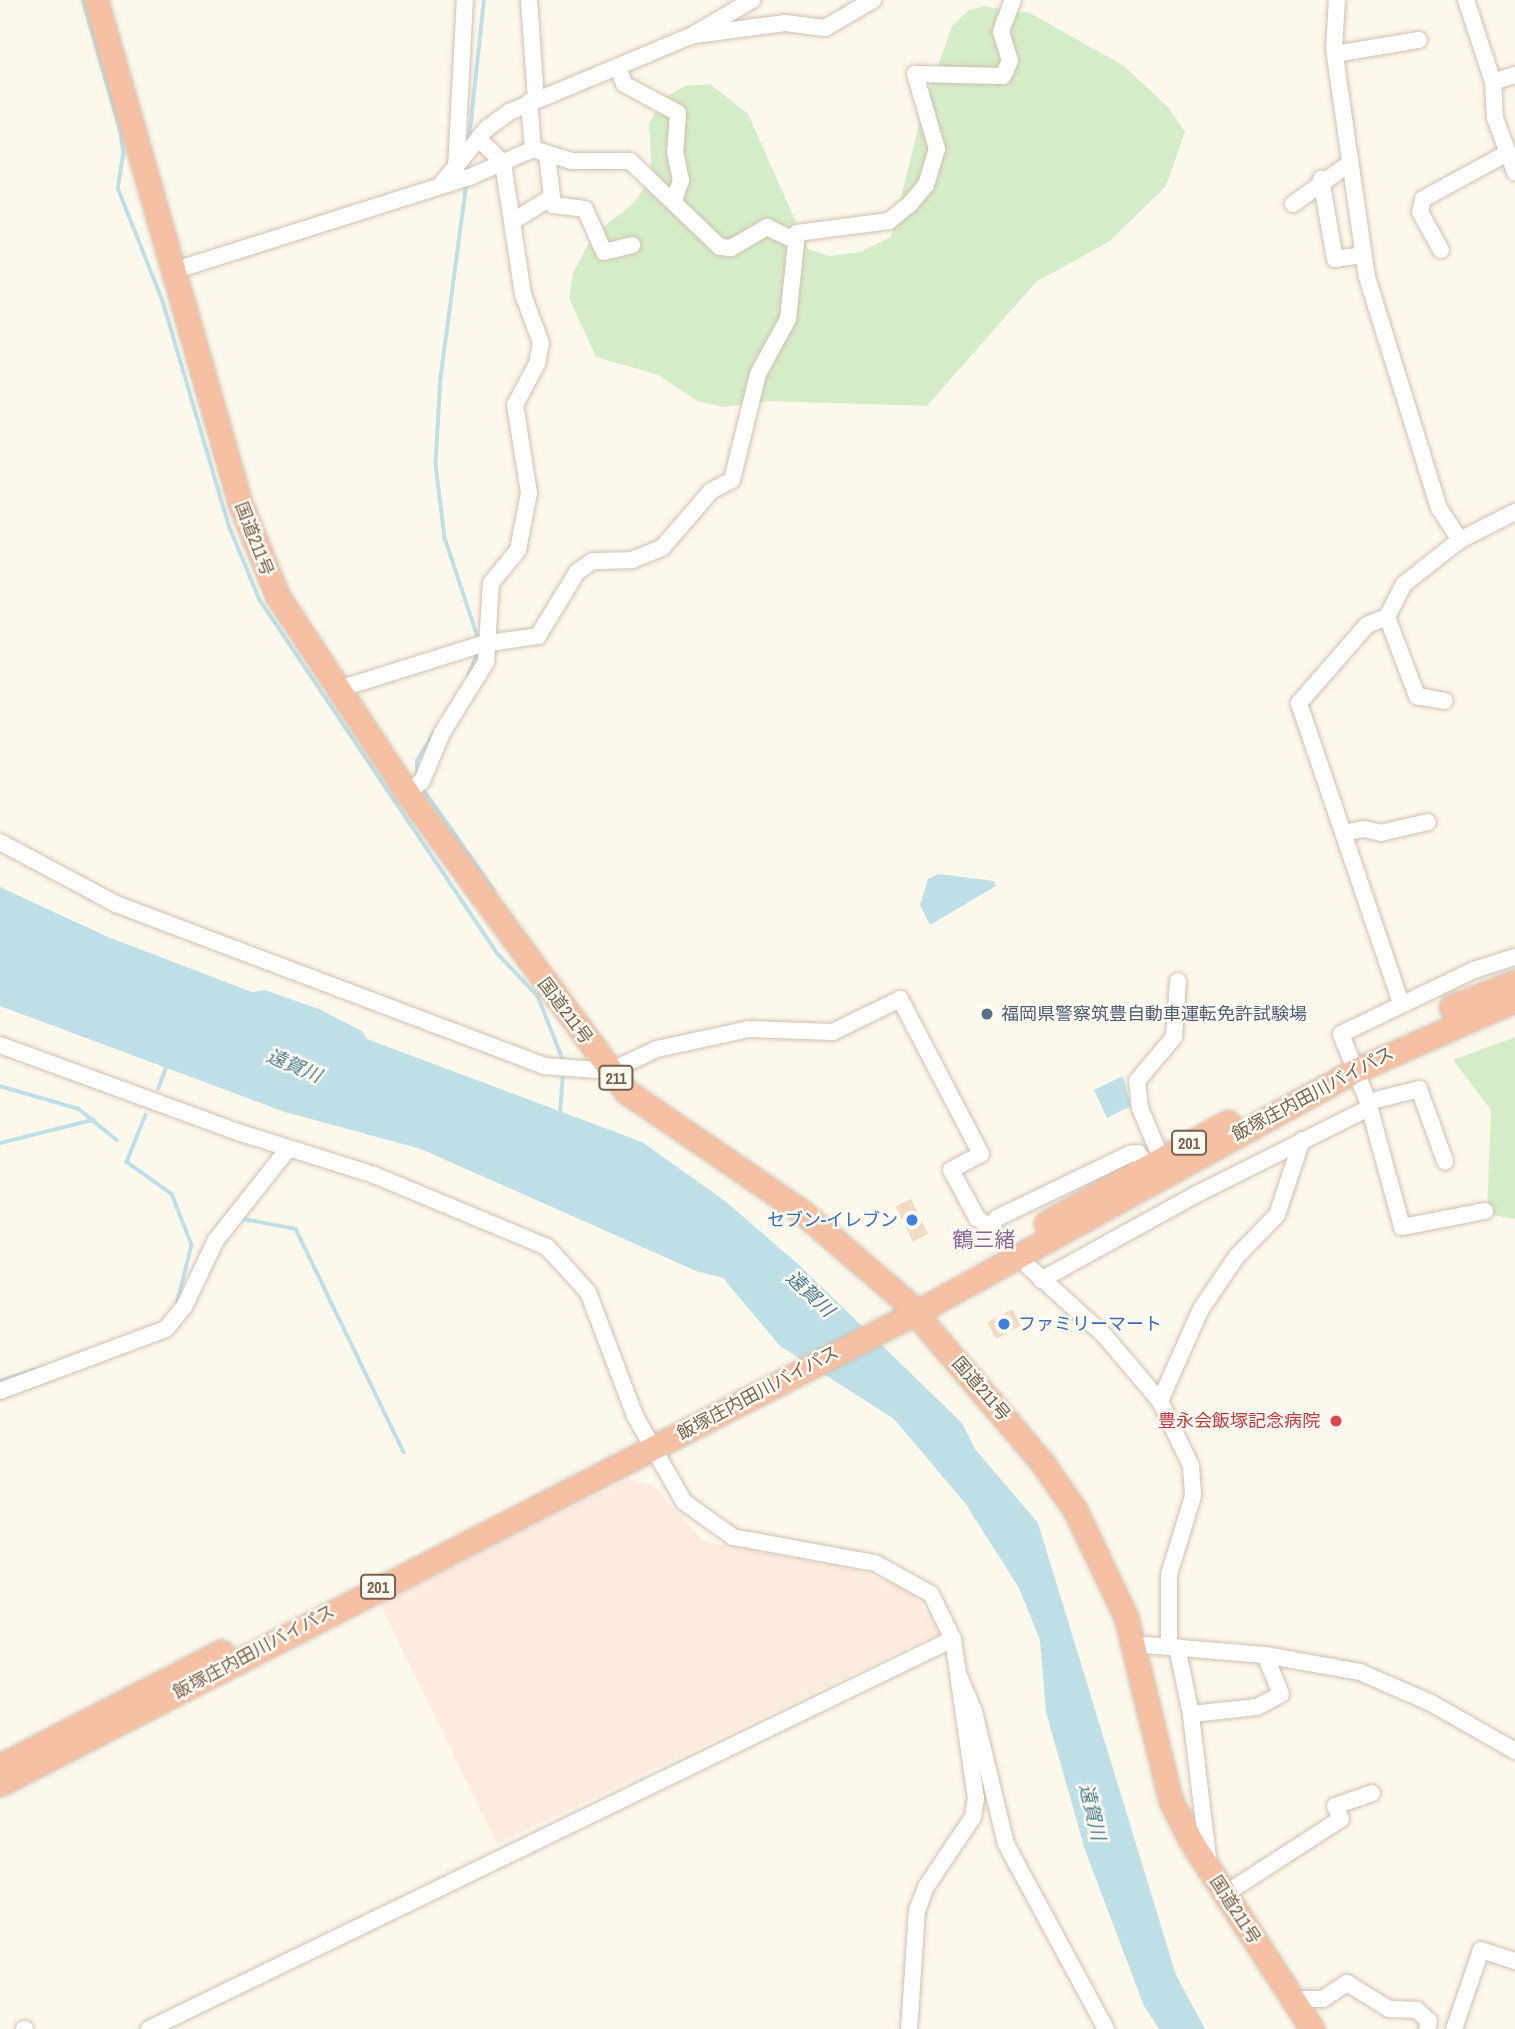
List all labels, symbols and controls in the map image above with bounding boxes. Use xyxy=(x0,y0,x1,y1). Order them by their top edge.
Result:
street label: 国道211号 xyxy=(230,499,278,579)
street label: 国道211号 xyxy=(533,974,597,1048)
place label: 福岡県警察筑豊自動車運転免許試験場 xyxy=(1001,1003,1307,1025)
marker: 福岡県警察筑豊自動車運転免許試験場 xyxy=(979,1006,995,1022)
street label: 飯塚庄内田川バイパス xyxy=(1228,1042,1398,1146)
water label: 遠賀川 xyxy=(263,1044,325,1088)
road number: 211 xyxy=(597,1066,635,1090)
road number: 201 xyxy=(1170,1130,1208,1156)
place label: セブン-イレブン xyxy=(767,1209,898,1231)
marker: セブン-イレブン xyxy=(904,1212,920,1228)
district label: 鶴三緒 xyxy=(953,1227,1015,1253)
water label: 遠賀川 xyxy=(781,1266,839,1322)
place label: ファミリーマート xyxy=(1018,1313,1162,1335)
marker: ファミリーマート xyxy=(996,1316,1012,1332)
street label: 飯塚庄内田川バイパス xyxy=(673,1341,843,1445)
street label: 国道211号 xyxy=(947,1353,1015,1425)
place label: 豊永会飯塚記念病院 xyxy=(1158,1410,1320,1432)
marker: 豊永会飯塚記念病院 xyxy=(1326,1411,1346,1431)
road number: 201 xyxy=(359,1574,397,1600)
street label: 飯塚庄内田川バイパス xyxy=(169,1600,339,1704)
water label: 遠賀川 xyxy=(1074,1782,1110,1842)
street label: 国道211号 xyxy=(1205,1872,1265,1948)

